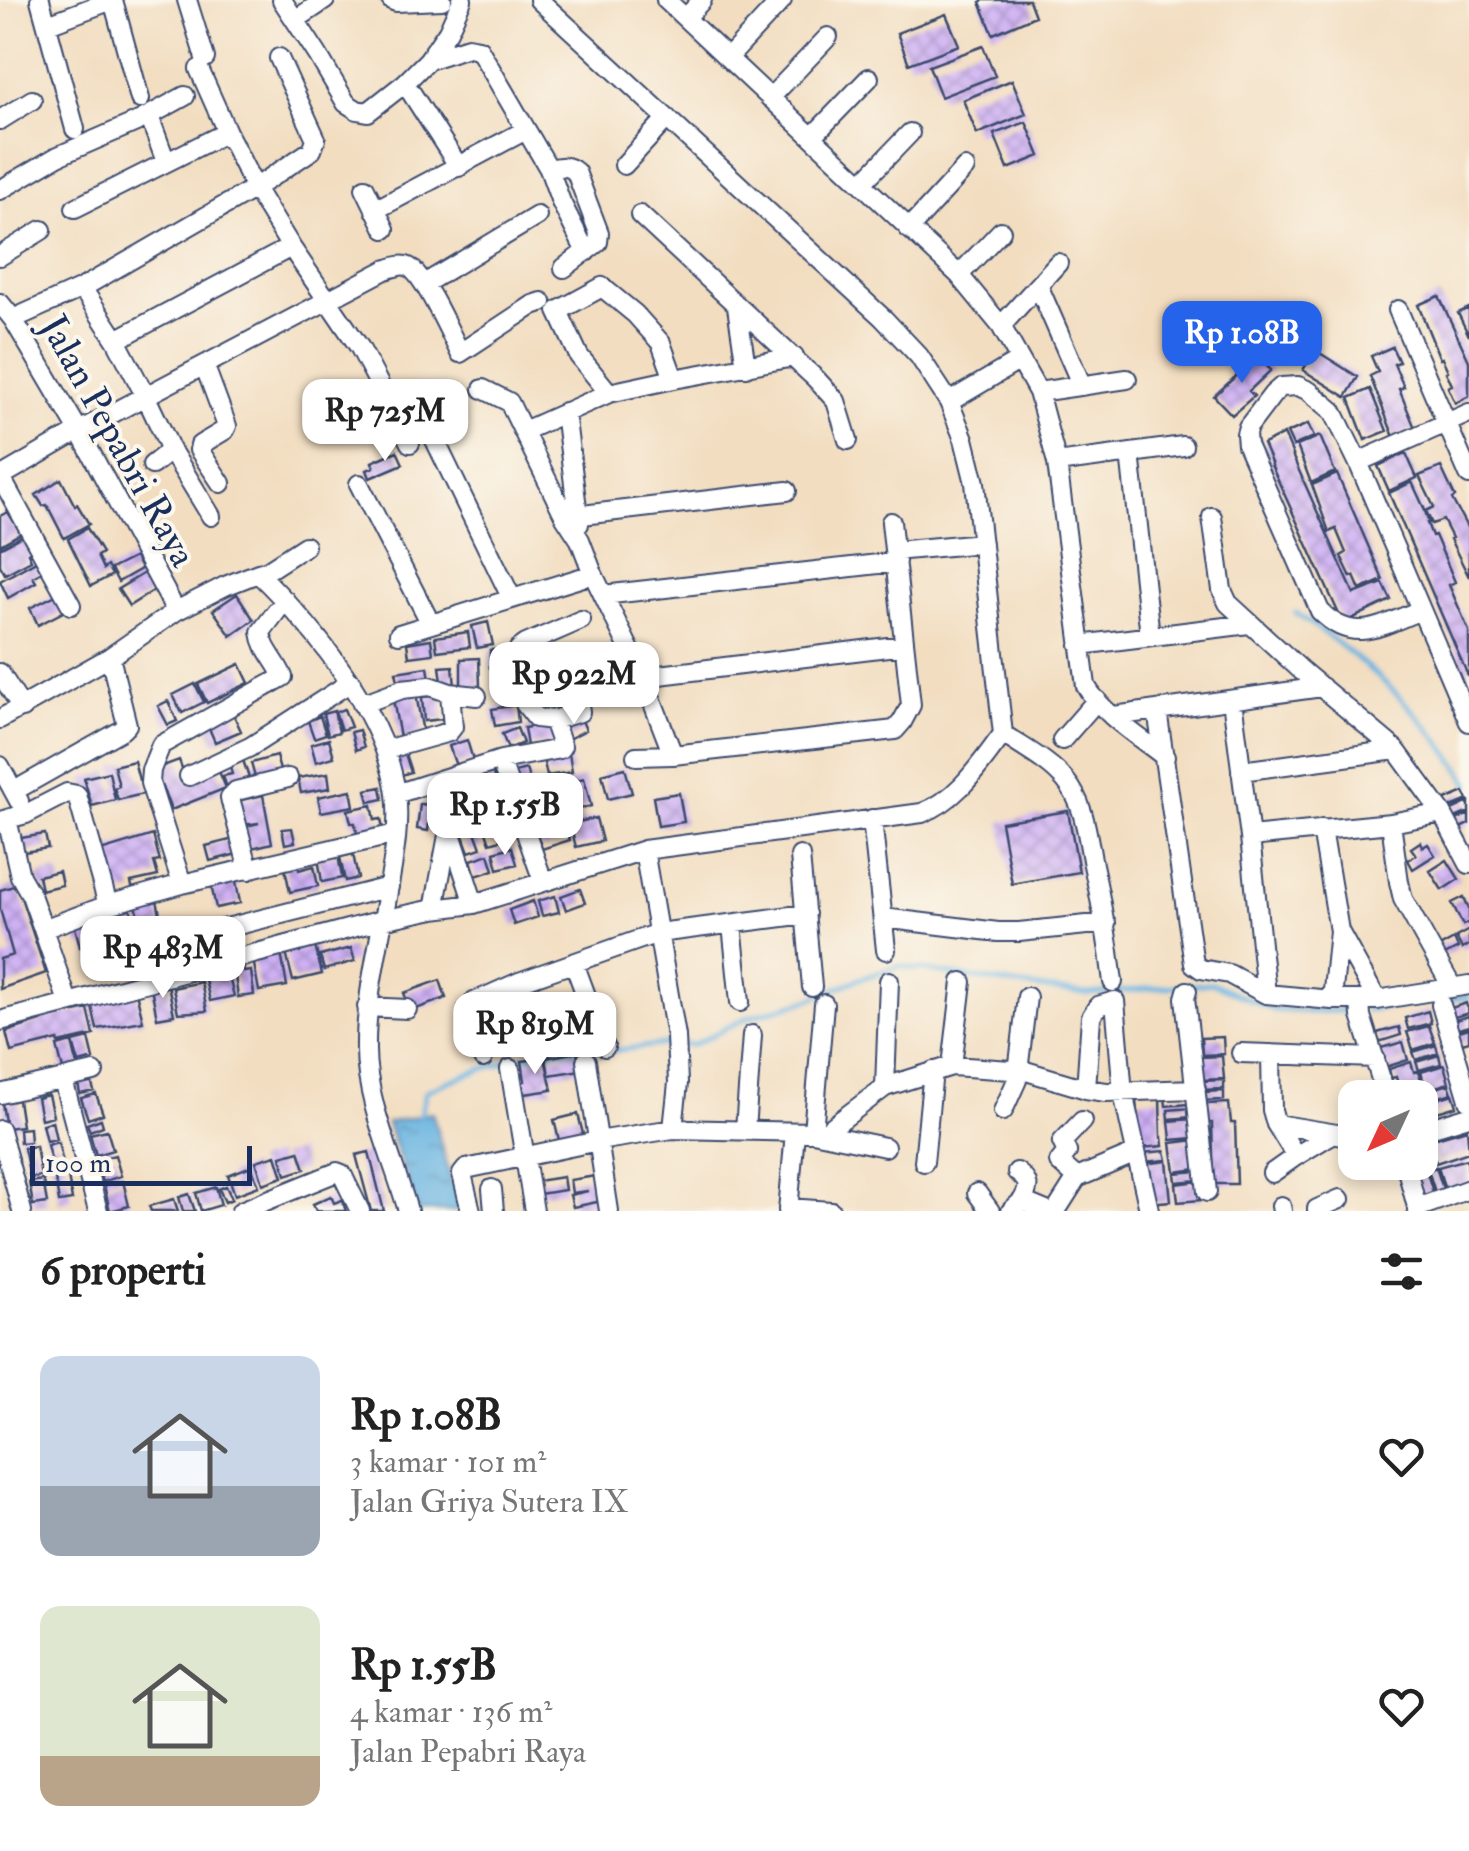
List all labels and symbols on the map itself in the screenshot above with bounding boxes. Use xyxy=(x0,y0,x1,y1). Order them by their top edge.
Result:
pin: Rp 1.08B xyxy=(1139,301,1345,386)
street label: Jalan Pepabri Raya xyxy=(29,306,207,576)
pin: Rp 725M xyxy=(293,379,477,464)
pin: Rp 922M xyxy=(482,642,666,727)
pin: Rp 1.55B xyxy=(402,773,608,858)
pin: Rp 483M xyxy=(71,916,255,1001)
pin: Rp 819M xyxy=(443,992,627,1077)
north arrow xyxy=(1338,1080,1438,1180)
scale bar xyxy=(30,1141,252,1186)

